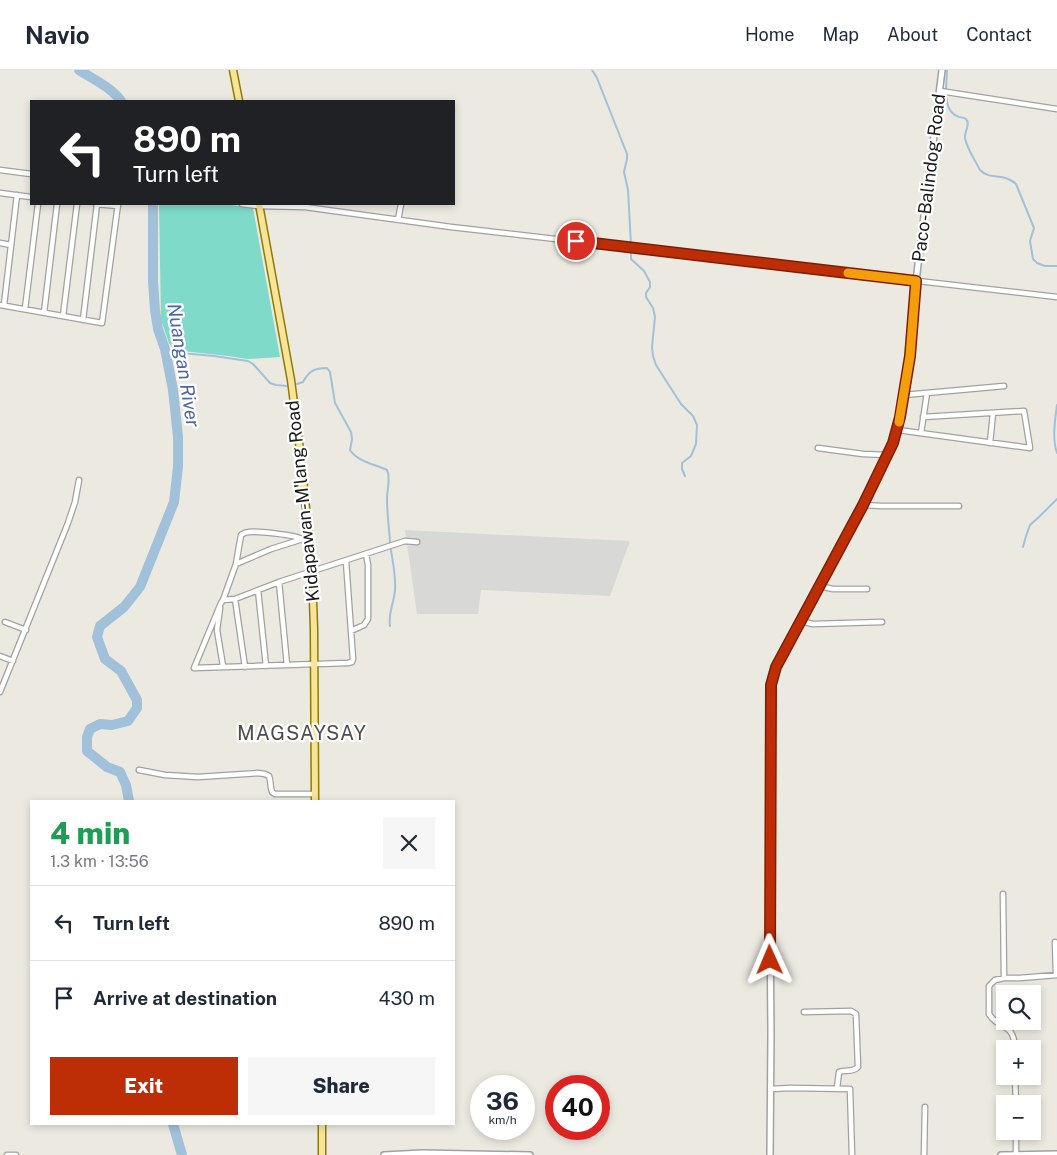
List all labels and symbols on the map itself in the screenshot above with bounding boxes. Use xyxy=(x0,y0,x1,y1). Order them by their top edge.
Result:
street label: Paco-Balindog Road xyxy=(908,93,949,263)
pin xyxy=(555,220,597,262)
water label: Nuangan River xyxy=(163,302,205,429)
street label: Kidapawan-M'lang Road xyxy=(281,399,324,603)
district label: MAGSAYSAY xyxy=(237,721,367,745)
position arrow xyxy=(743,933,795,985)
speed limit sign: 40 xyxy=(545,1075,610,1140)

